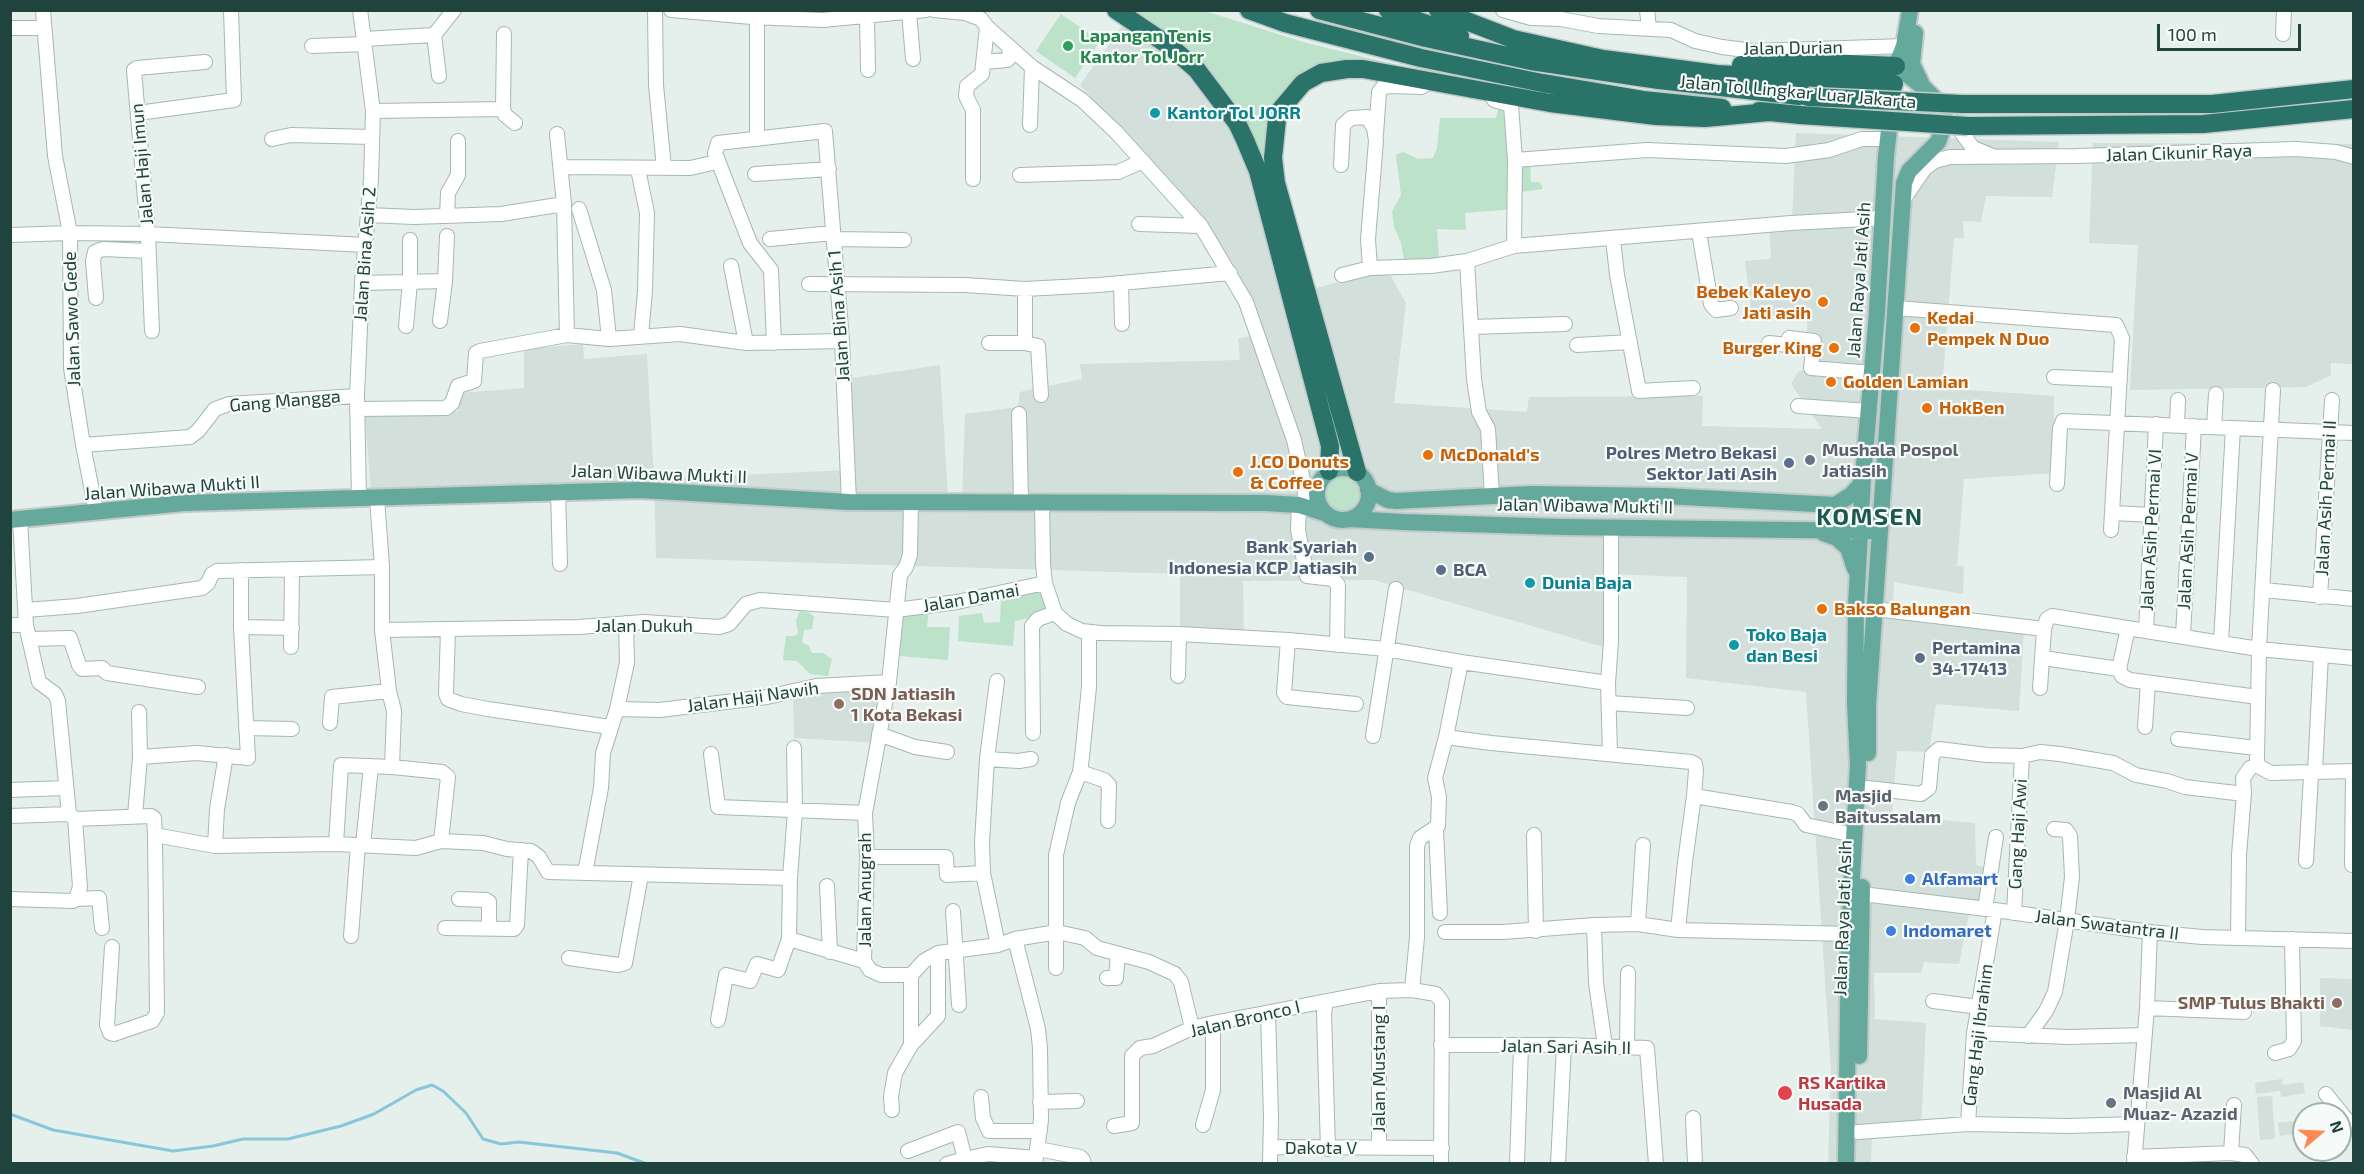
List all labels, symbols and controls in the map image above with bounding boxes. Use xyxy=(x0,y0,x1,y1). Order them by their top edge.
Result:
scale bar xyxy=(2160,12,2304,50)
text: 100 m xyxy=(2168,23,2217,45)
place label: Lapangan Tenis Kantor Tol Jorr xyxy=(1080,25,1212,68)
street label: Jalan Durian xyxy=(1743,36,1843,60)
marker: Lapangan Tenis Kantor Tol Jorr xyxy=(1061,39,1075,53)
street label: Jalan Tol Lingkar Luar Jakarta xyxy=(1679,71,1917,113)
street label: Jalan Haji Imun xyxy=(126,102,158,226)
place label: Kantor Tol JORR xyxy=(1167,102,1301,124)
marker: Kantor Tol JORR xyxy=(1148,106,1162,120)
street label: Jalan Cikunir Raya xyxy=(2106,140,2252,166)
street label: Jalan Bina Asih 2 xyxy=(350,186,380,322)
street label: Jalan Raya Jati Asih xyxy=(1843,201,1875,359)
street label: Jalan Bina Asih 1 xyxy=(824,249,854,383)
street label: Jalan Sawo Gede xyxy=(59,251,85,387)
place label: Bebek Kaleyo Jati asih xyxy=(1696,281,1811,324)
marker: Bebek Kaleyo Jati asih xyxy=(1816,295,1830,309)
place label: Kedai Pempek N Duo xyxy=(1927,307,2049,350)
marker: Kedai Pempek N Duo xyxy=(1908,321,1922,335)
place label: Burger King xyxy=(1722,337,1822,359)
marker: Burger King xyxy=(1827,341,1841,355)
place label: Golden Lamian xyxy=(1843,371,1969,393)
marker: Golden Lamian xyxy=(1824,375,1838,389)
street label: Gang Mangga xyxy=(228,385,342,417)
place label: HokBen xyxy=(1939,397,2005,419)
marker: HokBen xyxy=(1920,401,1934,415)
street label: Jalan Asih Permai II xyxy=(2311,420,2341,576)
place label: Mushala Pospol Jatiasih xyxy=(1822,439,1958,482)
place label: Polres Metro Bekasi Sektor Jati Asih xyxy=(1606,442,1777,484)
place label: McDonald's xyxy=(1440,444,1540,466)
marker: McDonald's xyxy=(1421,448,1435,462)
street label: Jalan Asih Permai VI xyxy=(2136,448,2166,612)
place label: J.CO Donuts & Coffee xyxy=(1250,451,1349,494)
street label: Jalan Asih Permai V xyxy=(2173,452,2203,610)
marker: Mushala Pospol Jatiasih xyxy=(1803,453,1817,467)
marker: Polres Metro Bekasi Sektor Jati Asih xyxy=(1782,456,1796,470)
street label: Jalan Wibawa Mukti II xyxy=(571,460,747,488)
marker: J.CO Donuts & Coffee xyxy=(1231,465,1245,479)
street label: Jalan Wibawa Mukti II xyxy=(83,471,261,505)
street label: Jalan Wibawa Mukti II xyxy=(1497,494,1673,518)
district label: KOMSEN xyxy=(1816,503,1924,531)
place label: Bank Syariah Indonesia KCP Jatiasih xyxy=(1168,536,1357,578)
marker: Bank Syariah Indonesia KCP Jatiasih xyxy=(1362,550,1376,564)
place label: BCA xyxy=(1453,559,1487,581)
marker: BCA xyxy=(1434,563,1448,577)
place label: Dunia Baja xyxy=(1542,572,1632,594)
marker: Dunia Baja xyxy=(1523,576,1537,590)
street label: Jalan Damai xyxy=(921,579,1021,617)
place label: Bakso Balungan xyxy=(1834,598,1971,620)
marker: Bakso Balungan xyxy=(1815,602,1829,616)
street label: Jalan Dukuh xyxy=(595,615,693,637)
place label: Toko Baja dan Besi xyxy=(1746,624,1827,666)
place label: Pertamina 34-17413 xyxy=(1932,637,2020,680)
marker: Toko Baja dan Besi xyxy=(1727,638,1741,652)
marker: Pertamina 34-17413 xyxy=(1913,651,1927,665)
street label: Jalan Haji Nawih xyxy=(686,677,820,717)
place label: SDN Jatiasih 1 Kota Bekasi xyxy=(851,683,962,726)
marker: SDN Jatiasih 1 Kota Bekasi xyxy=(832,697,846,711)
street label: Gang Haji Awi xyxy=(2004,778,2032,890)
place label: Masjid Baitussalam xyxy=(1835,785,1941,828)
marker: Masjid Baitussalam xyxy=(1816,799,1830,813)
street label: Jalan Anugrah xyxy=(854,832,876,948)
street label: Jalan Raya Jati Asih xyxy=(1829,839,1857,997)
place label: Alfamart xyxy=(1922,868,1998,890)
marker: Alfamart xyxy=(1903,872,1917,886)
street label: Jalan Swatantra II xyxy=(2034,905,2180,945)
place label: Indomaret xyxy=(1903,920,1992,942)
marker: Indomaret xyxy=(1884,924,1898,938)
street label: Gang Haji Ibrahim xyxy=(1959,963,1997,1107)
place label: SMP Tulus Bhakti xyxy=(2178,992,2325,1014)
street label: Jalan Bronco I xyxy=(1188,996,1302,1042)
marker: SMP Tulus Bhakti xyxy=(2330,996,2344,1010)
street label: Jalan Mustang I xyxy=(1368,1006,1390,1132)
street label: Jalan Sari Asih II xyxy=(1501,1035,1631,1059)
place label: RS Kartika Husada xyxy=(1798,1072,1886,1114)
place label: Masjid Al Muaz- Azazid xyxy=(2123,1082,2238,1124)
marker: RS Kartika Husada xyxy=(1776,1084,1794,1102)
marker: Masjid Al Muaz- Azazid xyxy=(2104,1096,2118,1110)
north arrow xyxy=(2292,1102,2352,1162)
text: N xyxy=(2327,1118,2348,1135)
street label: Dakota V xyxy=(1285,1137,1357,1159)

